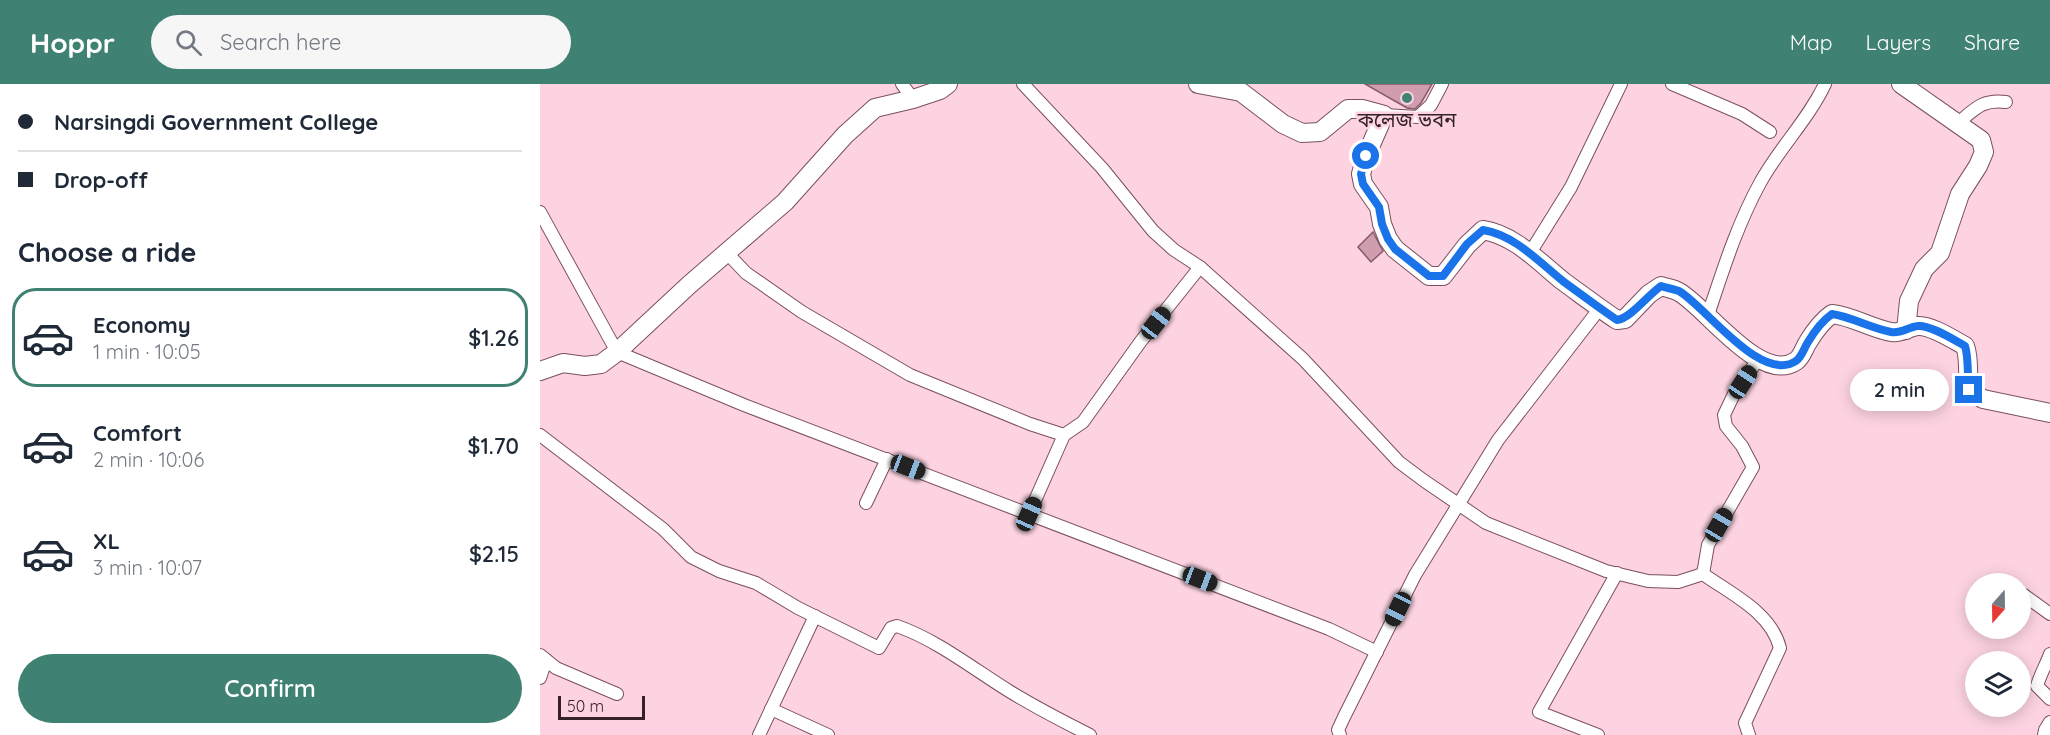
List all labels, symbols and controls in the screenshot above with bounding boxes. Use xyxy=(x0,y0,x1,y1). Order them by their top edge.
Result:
search box xyxy=(151,15,571,69)
text: Hoppr xyxy=(30,25,115,60)
icon: search xyxy=(172,26,205,59)
text: Search here xyxy=(220,28,341,56)
text: Map xyxy=(1790,29,1833,55)
text: Layers xyxy=(1866,29,1931,55)
text: Share xyxy=(1964,29,2020,55)
marker: কলেজ ভবন xyxy=(1400,91,1414,105)
place label: কলেজ ভবন xyxy=(1357,107,1457,132)
text: Narsingdi Government College xyxy=(54,108,378,136)
route start xyxy=(1352,142,1379,169)
text: Drop-off xyxy=(54,166,148,194)
text: Choose a ride xyxy=(18,235,196,269)
car xyxy=(1138,303,1174,343)
icon: car xyxy=(21,311,75,365)
text: Economy xyxy=(93,311,191,339)
text: $1.26 xyxy=(468,324,519,352)
text: 1 min · 10:05 xyxy=(93,339,201,364)
car xyxy=(1726,362,1760,402)
callout: 2 min xyxy=(1849,369,1948,411)
route end xyxy=(1955,376,1982,403)
text: 2 min xyxy=(1874,377,1925,402)
icon: car xyxy=(21,419,75,473)
text: Comfort xyxy=(93,419,182,447)
text: $1.70 xyxy=(468,432,519,460)
text: 2 min · 10:06 xyxy=(93,447,204,472)
car xyxy=(888,452,928,482)
car xyxy=(1013,494,1045,534)
car xyxy=(1702,505,1736,545)
icon: car xyxy=(21,527,75,581)
text: XL xyxy=(93,527,120,555)
text: $2.15 xyxy=(469,540,519,568)
text: 3 min · 10:07 xyxy=(93,555,202,580)
car xyxy=(1180,564,1220,594)
north arrow xyxy=(1965,573,2031,639)
map controls xyxy=(1965,573,2031,717)
car xyxy=(1382,589,1414,629)
button: layers xyxy=(1965,651,2031,717)
button: Confirm xyxy=(18,654,522,723)
scale bar xyxy=(558,693,645,720)
text: 50 m xyxy=(567,696,604,716)

